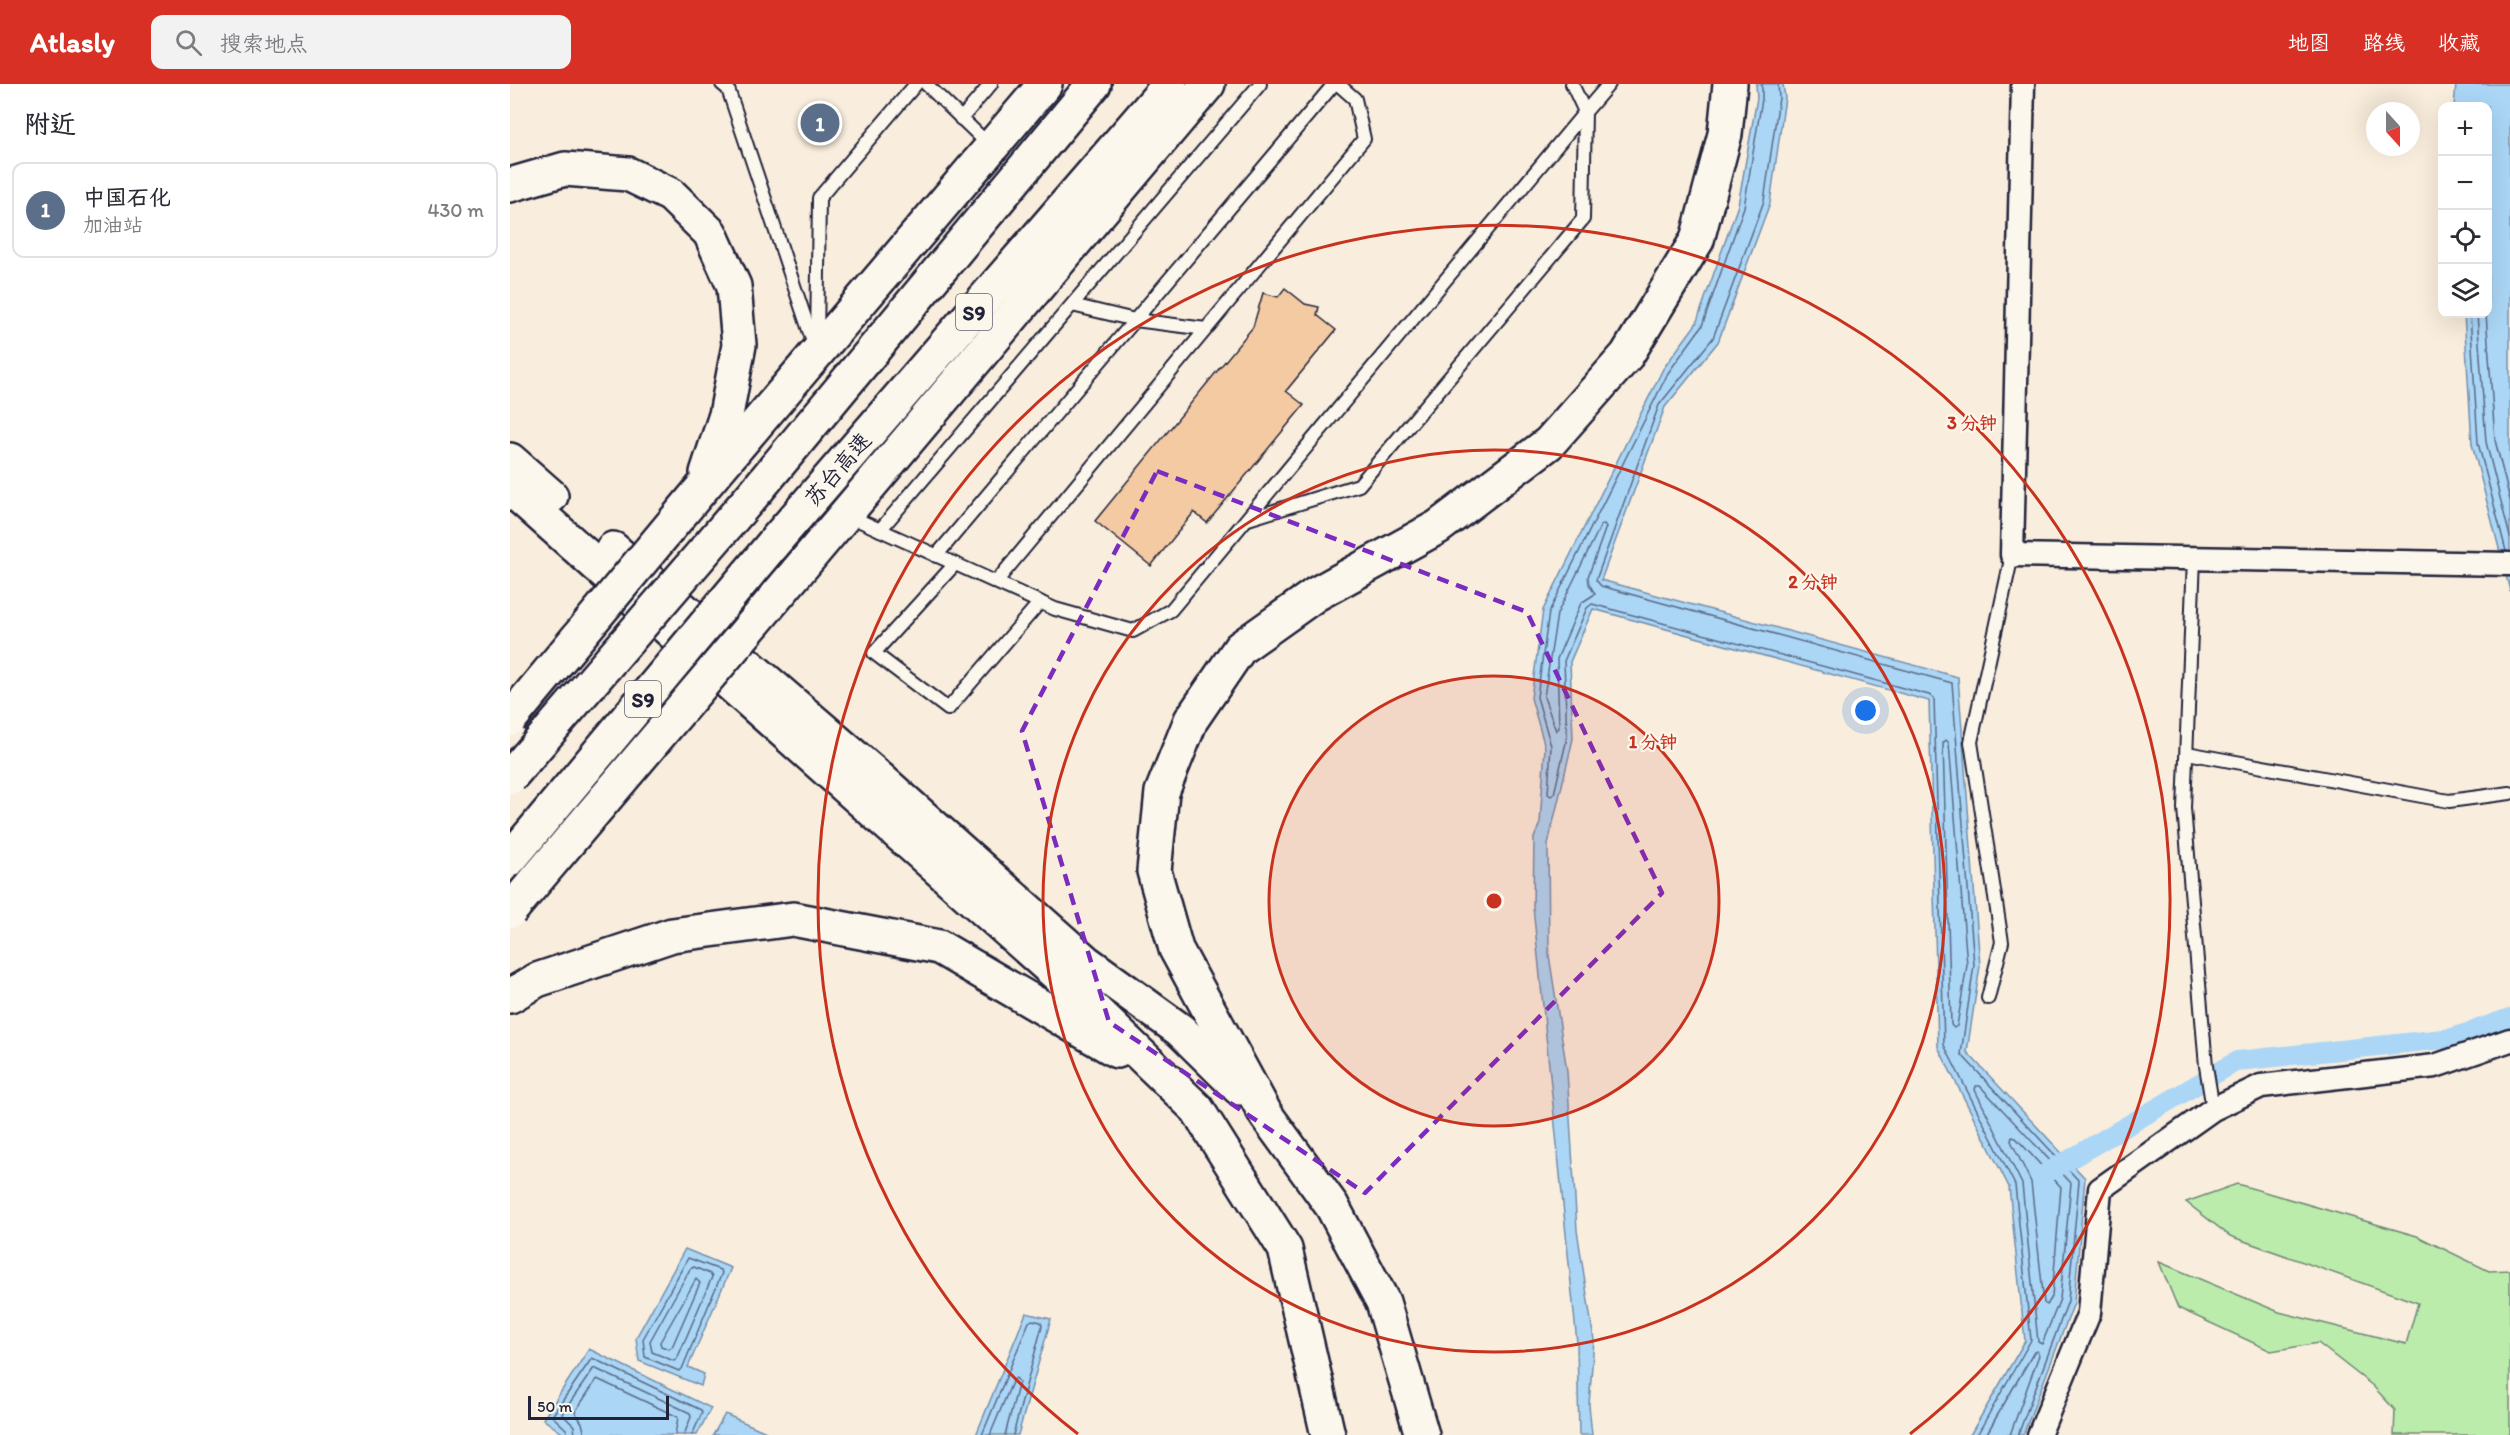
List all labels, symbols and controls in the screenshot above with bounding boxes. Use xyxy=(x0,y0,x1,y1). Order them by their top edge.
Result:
search box xyxy=(151,15,571,69)
text: Atlasly xyxy=(30,25,115,59)
icon: search xyxy=(172,26,205,59)
text: 搜索地点 xyxy=(220,30,308,57)
text: 地图 xyxy=(2288,30,2330,55)
text: 路线 xyxy=(2363,30,2405,55)
text: 收藏 xyxy=(2438,30,2480,55)
pin: 1 xyxy=(800,100,840,146)
north arrow xyxy=(2366,102,2420,156)
map controls xyxy=(2438,102,2492,318)
button: + xyxy=(2438,102,2492,156)
text: 附近 xyxy=(24,108,76,140)
button: − xyxy=(2438,156,2492,210)
text: 中国石化 xyxy=(83,184,171,211)
text: 1 xyxy=(41,198,50,222)
text: 430 m xyxy=(427,198,484,222)
button: locate xyxy=(2438,210,2492,264)
text: 加油站 xyxy=(83,213,143,237)
button: layers xyxy=(2438,264,2492,318)
road number: S9 xyxy=(956,294,992,330)
text: 3 分钟 xyxy=(1947,412,1997,434)
street label: 苏台高速 xyxy=(799,427,877,511)
text: 2 分钟 xyxy=(1788,571,1838,593)
road number: S9 xyxy=(625,681,661,717)
your location xyxy=(1851,696,1880,725)
text: 1 分钟 xyxy=(1629,731,1677,753)
centre of rings xyxy=(1484,891,1504,911)
scale bar xyxy=(528,1393,669,1420)
text: 50 m xyxy=(537,1397,572,1416)

